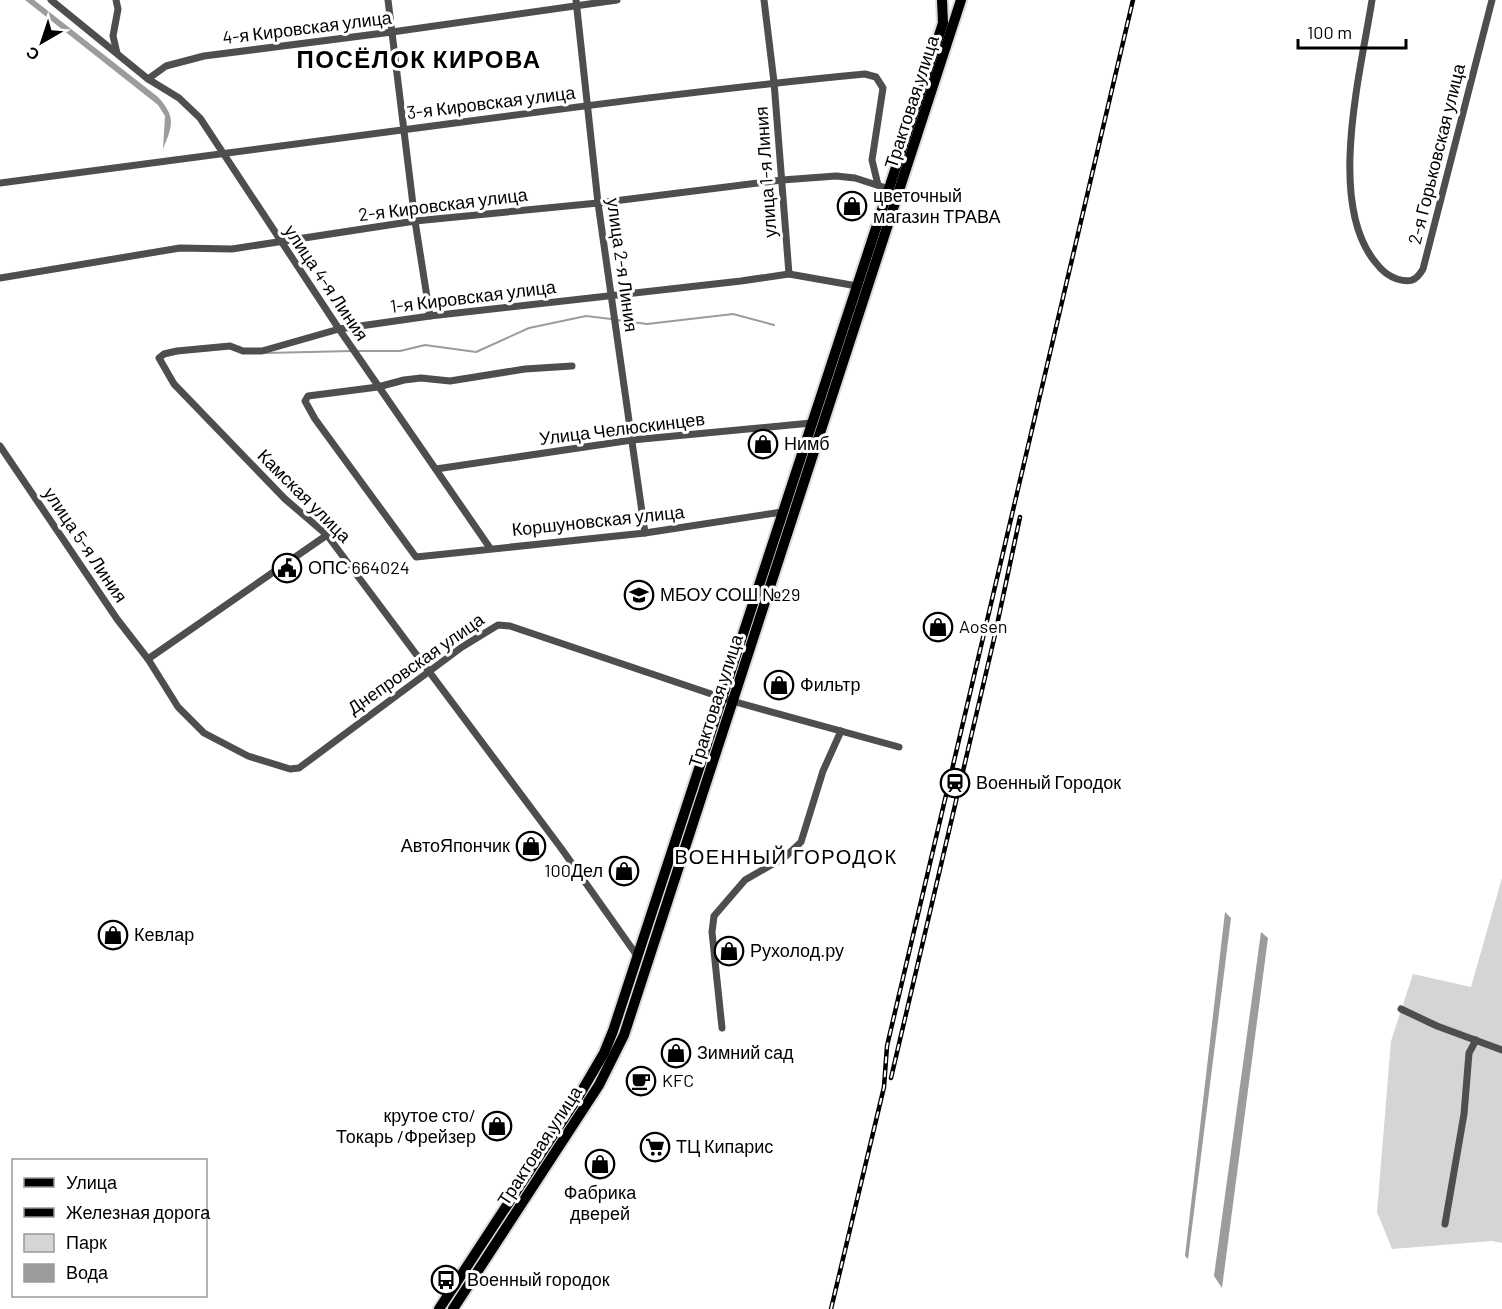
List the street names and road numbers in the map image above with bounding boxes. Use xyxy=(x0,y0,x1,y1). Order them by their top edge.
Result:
street label: 4-я Кировская улица xyxy=(221,6,394,48)
street label: Трактовая улица xyxy=(879,32,943,171)
street label: 2-я Горьковская улица xyxy=(1403,60,1469,246)
street label: 3-я Кировская улица xyxy=(405,81,577,123)
street label: улица 1-я Линия xyxy=(749,106,781,238)
street label: 2-я Кировская улица xyxy=(357,183,530,225)
street label: улица 2-я Линия xyxy=(603,197,643,333)
street label: улица 4-я Линия xyxy=(280,220,374,345)
street label: 1-я Кировская улица xyxy=(389,275,558,317)
street label: Улица Челюскинцев xyxy=(538,407,706,449)
street label: Камская улица xyxy=(253,444,357,547)
street label: улица 5-я Линия xyxy=(39,483,133,606)
street label: Коршуновская улица xyxy=(511,500,686,540)
street label: Днепровская улица xyxy=(343,607,489,718)
street label: Трактовая улица xyxy=(683,631,747,770)
street label: Трактовая улица xyxy=(492,1081,587,1209)

